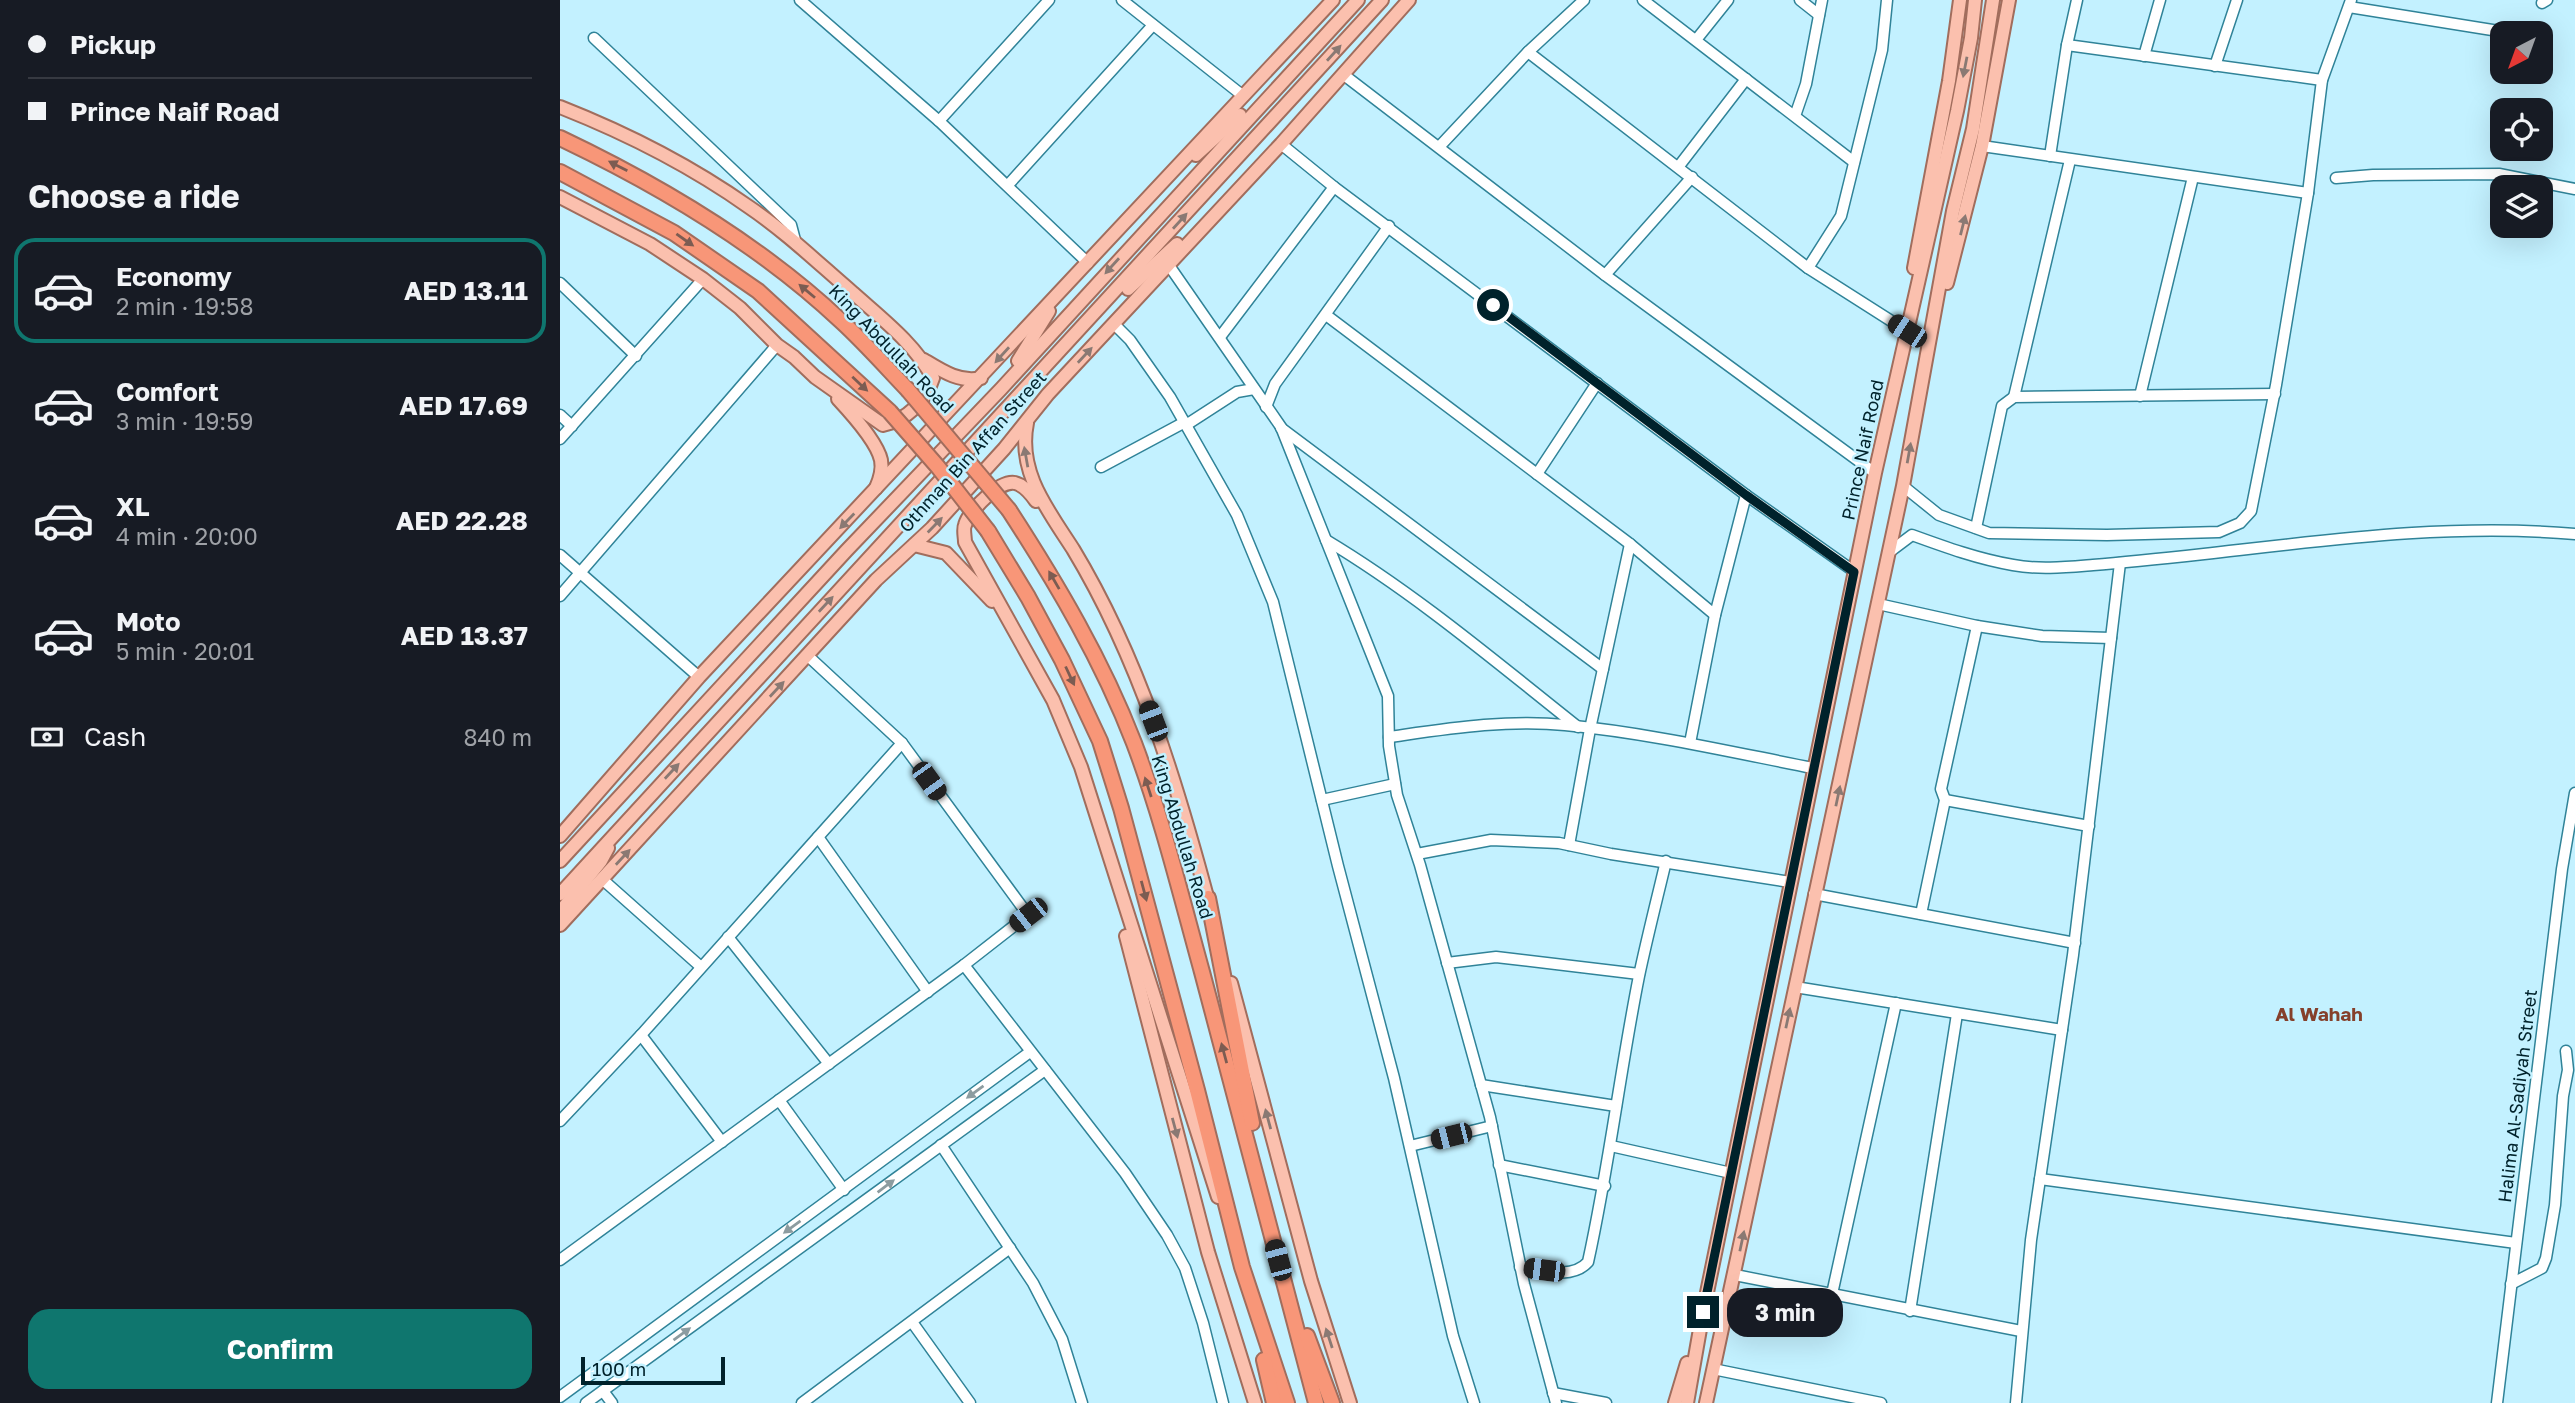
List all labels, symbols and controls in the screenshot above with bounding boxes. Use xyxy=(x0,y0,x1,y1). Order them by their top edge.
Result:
north arrow xyxy=(2490,21,2553,84)
map controls xyxy=(2490,21,2553,238)
text: Pickup xyxy=(70,29,156,60)
one-way arrow xyxy=(1326,44,1342,62)
one-way arrow xyxy=(1960,56,1971,78)
text: Prince Naif Road xyxy=(70,96,280,127)
button: locate xyxy=(2490,98,2553,161)
one-way arrow xyxy=(608,160,628,171)
button: layers xyxy=(2490,175,2553,238)
text: Choose a ride xyxy=(28,177,240,215)
one-way arrow xyxy=(1172,213,1188,230)
one-way arrow xyxy=(1958,214,1969,236)
one-way arrow xyxy=(675,233,694,246)
one-way arrow xyxy=(1104,257,1120,275)
icon: car xyxy=(32,259,95,322)
text: Economy xyxy=(116,261,232,292)
text: AED 13.11 xyxy=(404,275,528,306)
street label: King Abdullah Road xyxy=(825,279,959,417)
one-way arrow xyxy=(798,284,816,299)
route start xyxy=(1477,289,1509,321)
text: 2 min · 19:58 xyxy=(116,292,254,320)
car xyxy=(1884,311,1931,351)
one-way arrow xyxy=(995,346,1011,363)
one-way arrow xyxy=(1077,346,1093,364)
street label: Othman Bin Affan Street xyxy=(894,366,1050,537)
icon: car xyxy=(32,374,95,437)
one-way arrow xyxy=(851,375,868,391)
text: Comfort xyxy=(116,376,219,407)
street label: Prince Naif Road xyxy=(1836,377,1888,522)
text: AED 17.69 xyxy=(399,390,528,421)
text: 3 min · 19:59 xyxy=(116,407,254,435)
one-way arrow xyxy=(1904,442,1915,464)
one-way arrow xyxy=(1020,446,1031,468)
icon: car xyxy=(32,489,95,552)
text: XL xyxy=(116,491,150,522)
text: AED 22.28 xyxy=(396,505,528,536)
one-way arrow xyxy=(840,512,856,529)
one-way arrow xyxy=(926,517,942,534)
text: 4 min · 20:00 xyxy=(116,522,258,550)
one-way arrow xyxy=(1048,571,1060,590)
one-way arrow xyxy=(818,596,834,613)
icon: car xyxy=(32,604,95,667)
text: Moto xyxy=(116,606,181,637)
text: AED 13.37 xyxy=(401,620,528,651)
text: 5 min · 20:01 xyxy=(116,637,254,665)
one-way arrow xyxy=(1064,666,1076,686)
one-way arrow xyxy=(769,681,785,698)
car xyxy=(1136,698,1171,744)
icon: cash xyxy=(28,718,66,756)
text: Cash xyxy=(84,721,146,752)
text: 840 m xyxy=(464,723,532,751)
street label: King Abdullah Road xyxy=(1148,752,1218,921)
car xyxy=(909,758,950,804)
one-way arrow xyxy=(664,763,680,780)
one-way arrow xyxy=(1142,776,1152,797)
one-way arrow xyxy=(1832,785,1843,807)
one-way arrow xyxy=(615,848,631,866)
one-way arrow xyxy=(1139,880,1149,901)
car xyxy=(1005,894,1052,936)
street label: Halima Al-Sadiyah Street xyxy=(2493,988,2541,1204)
district label: Al Wahah xyxy=(2275,1002,2363,1025)
one-way arrow xyxy=(1783,1007,1794,1029)
one-way arrow xyxy=(1218,1041,1229,1063)
one-way arrow xyxy=(967,1085,985,1100)
one-way arrow xyxy=(1262,1108,1272,1129)
one-way arrow xyxy=(1170,1117,1181,1139)
car xyxy=(1429,1121,1474,1151)
one-way arrow xyxy=(876,1179,894,1194)
one-way arrow xyxy=(783,1220,801,1234)
one-way arrow xyxy=(1737,1230,1748,1252)
car xyxy=(1263,1237,1294,1283)
car xyxy=(1522,1257,1567,1283)
callout: 3 min xyxy=(1728,1288,1843,1336)
route end xyxy=(1687,1296,1719,1328)
text: 3 min xyxy=(1755,1298,1815,1326)
button: Confirm xyxy=(28,1309,532,1389)
one-way arrow xyxy=(1324,1327,1334,1348)
one-way arrow xyxy=(673,1328,691,1342)
scale bar xyxy=(581,1354,724,1386)
text: 100 m xyxy=(592,1357,646,1380)

